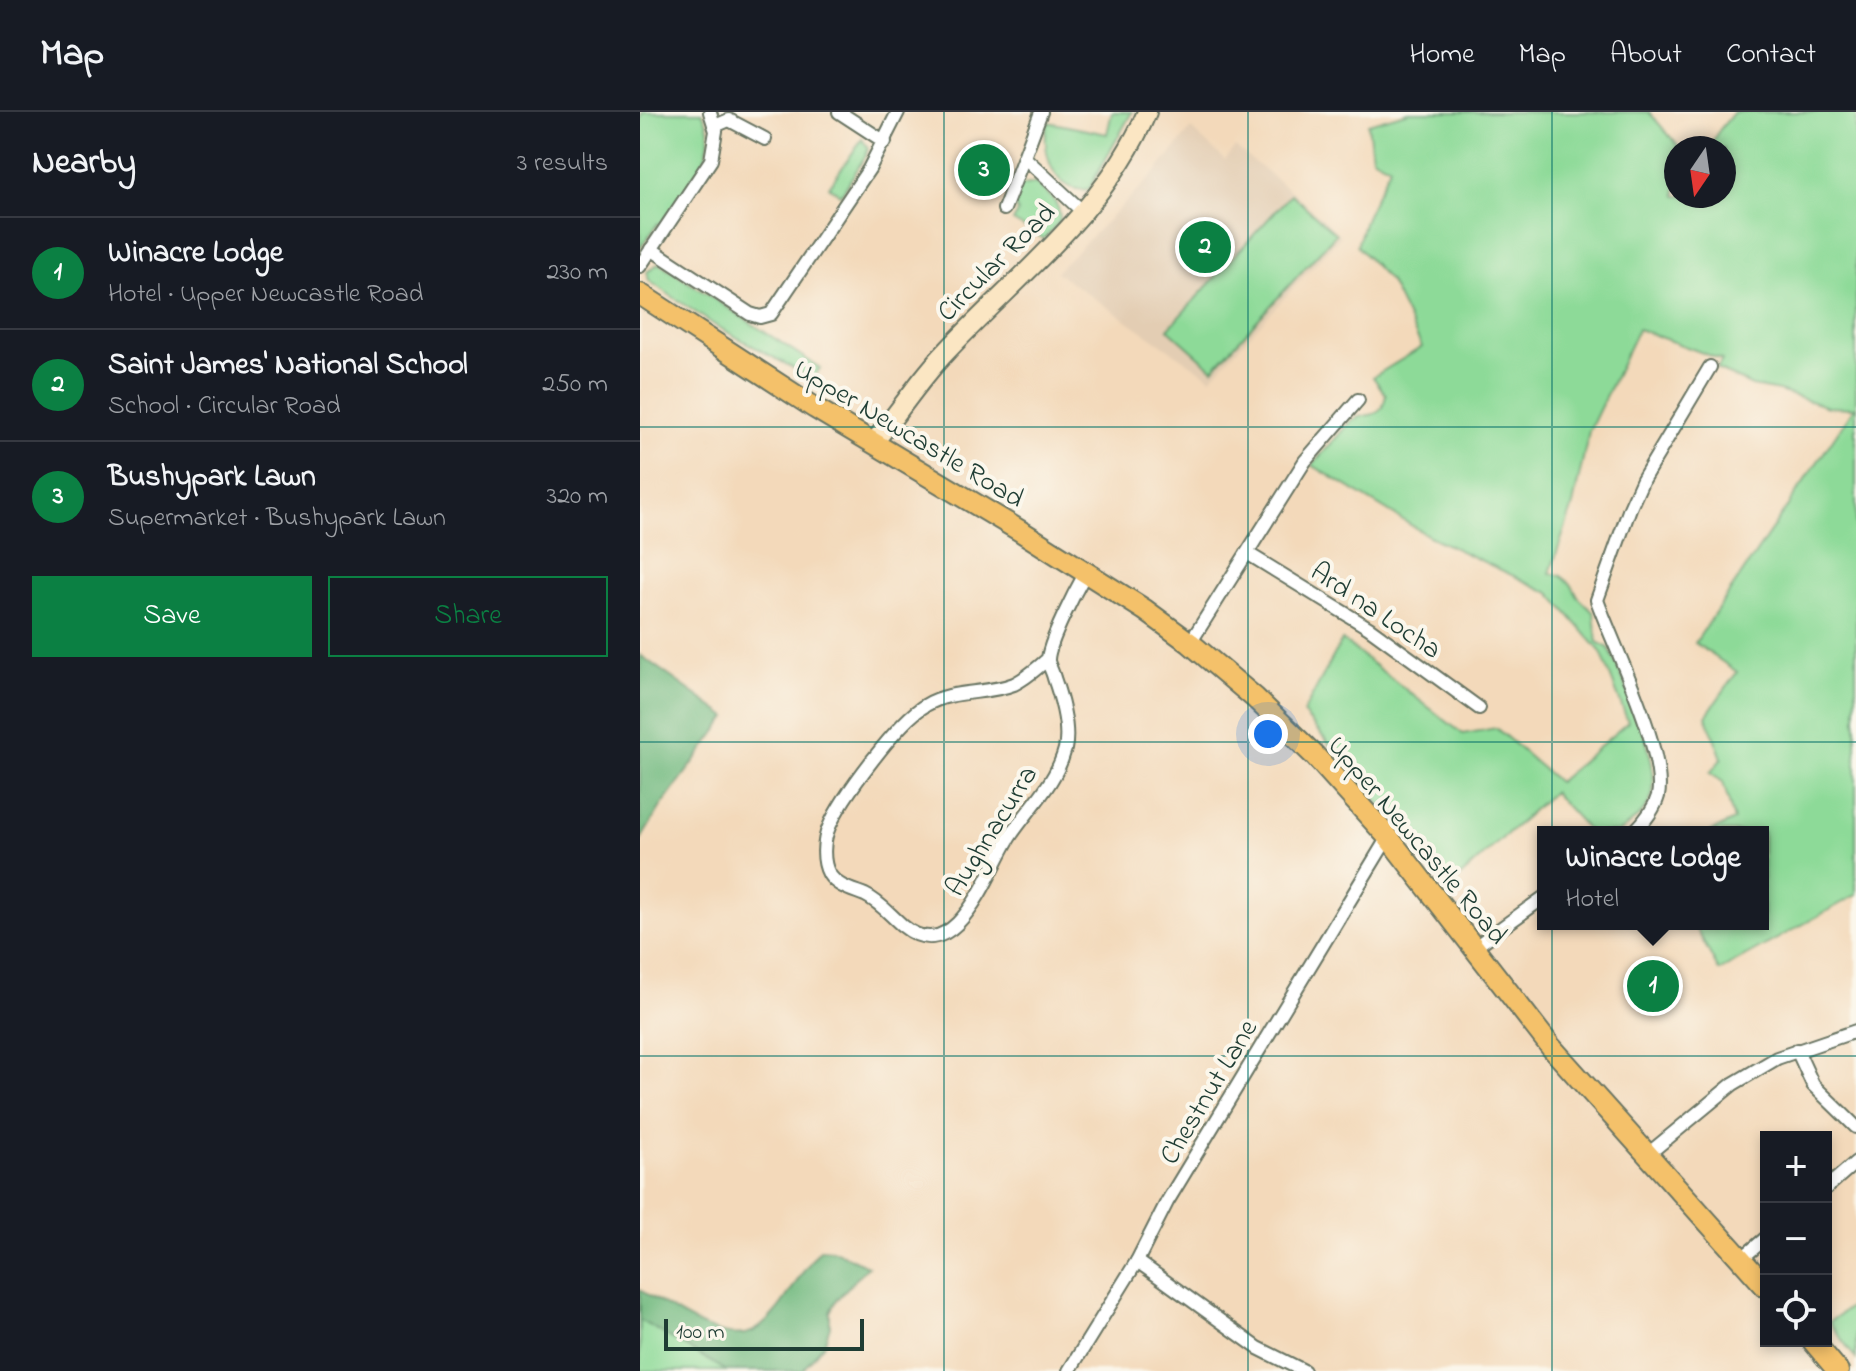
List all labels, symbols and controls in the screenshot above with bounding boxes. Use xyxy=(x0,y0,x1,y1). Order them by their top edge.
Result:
text: Map xyxy=(40,27,104,83)
text: Home xyxy=(1409,35,1475,76)
text: Map xyxy=(1519,35,1566,76)
text: About xyxy=(1610,35,1682,76)
text: Contact xyxy=(1726,35,1816,76)
north arrow xyxy=(1664,136,1736,208)
text: Nearby xyxy=(32,139,136,189)
pin: 3 xyxy=(958,140,1010,200)
text: 3 results xyxy=(517,145,608,183)
street label: Circular Road xyxy=(929,194,1067,332)
pin: 2 xyxy=(1179,217,1231,277)
text: Winacre Lodge xyxy=(108,232,283,276)
text: 1 xyxy=(54,254,62,292)
text: 230 m xyxy=(546,254,608,292)
text: Hotel · Upper Newcastle Road xyxy=(108,276,423,314)
text: Saint James' National School xyxy=(108,344,468,388)
street label: Upper Newcastle Road xyxy=(785,350,1031,520)
text: 2 xyxy=(52,366,64,404)
text: 250 m xyxy=(542,366,608,404)
text: School · Circular Road xyxy=(108,388,341,426)
text: Bushypark Lawn xyxy=(108,456,316,500)
text: 3 xyxy=(53,478,63,516)
text: 320 m xyxy=(546,478,608,516)
text: Supermarket · Bushypark Lawn xyxy=(108,500,446,538)
street label: Ard na Locha xyxy=(1301,553,1449,671)
button: Save xyxy=(32,576,312,657)
button: Share xyxy=(328,576,608,657)
your location xyxy=(1248,714,1288,754)
street label: Upper Newcastle Road xyxy=(1316,728,1516,955)
street label: Aughnacurra xyxy=(936,758,1049,905)
popup xyxy=(1537,826,1769,930)
text: Winacre Lodge xyxy=(1565,837,1741,881)
text: Hotel xyxy=(1565,881,1619,919)
pin: 1 xyxy=(1627,956,1679,1016)
street label: Chestnut Lane xyxy=(1150,1012,1270,1173)
map controls xyxy=(1760,1131,1832,1347)
button: + xyxy=(1760,1131,1832,1203)
button: − xyxy=(1760,1203,1832,1275)
button: locate xyxy=(1760,1275,1832,1347)
scale bar xyxy=(664,1315,864,1351)
text: 100 m xyxy=(676,1317,725,1349)

